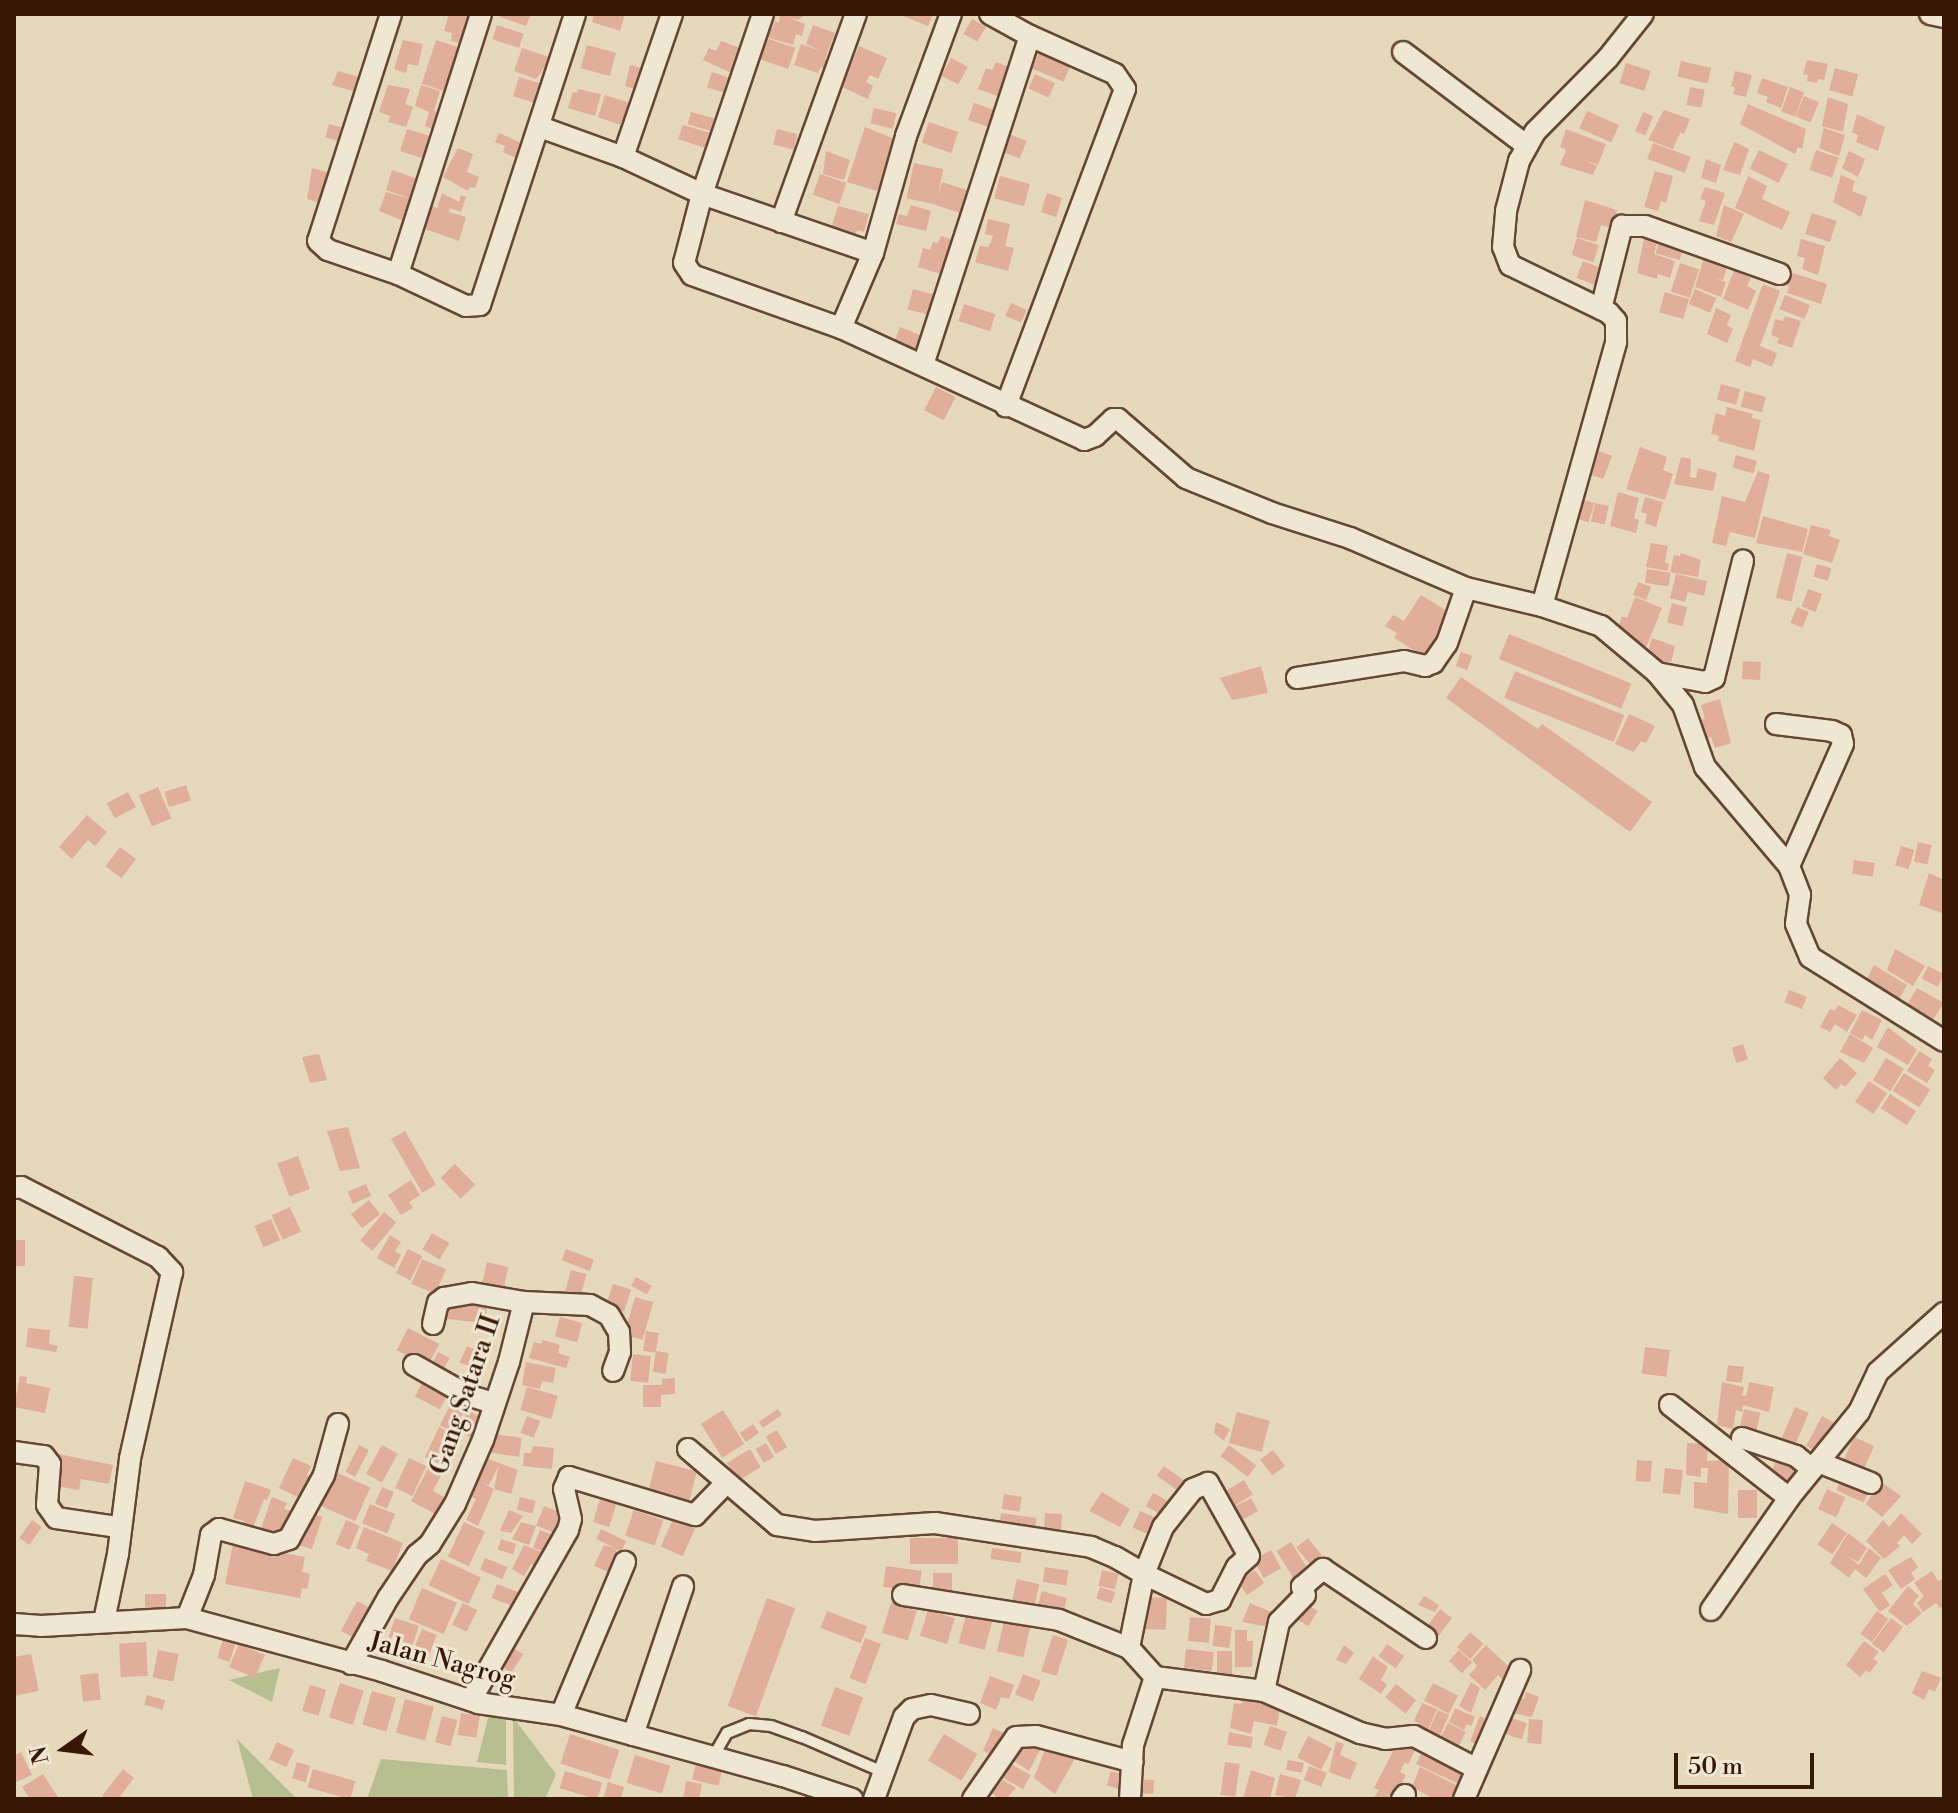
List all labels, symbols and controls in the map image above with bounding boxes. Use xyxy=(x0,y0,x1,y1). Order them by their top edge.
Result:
street label: Gang Satara II xyxy=(424,1311,508,1479)
street label: Jalan Nagrog xyxy=(365,1626,519,1696)
north arrow xyxy=(24,1709,104,1789)
scale bar xyxy=(1678,1737,1818,1787)
text: N xyxy=(25,1743,55,1767)
text: 50 m xyxy=(1688,1752,1743,1782)

